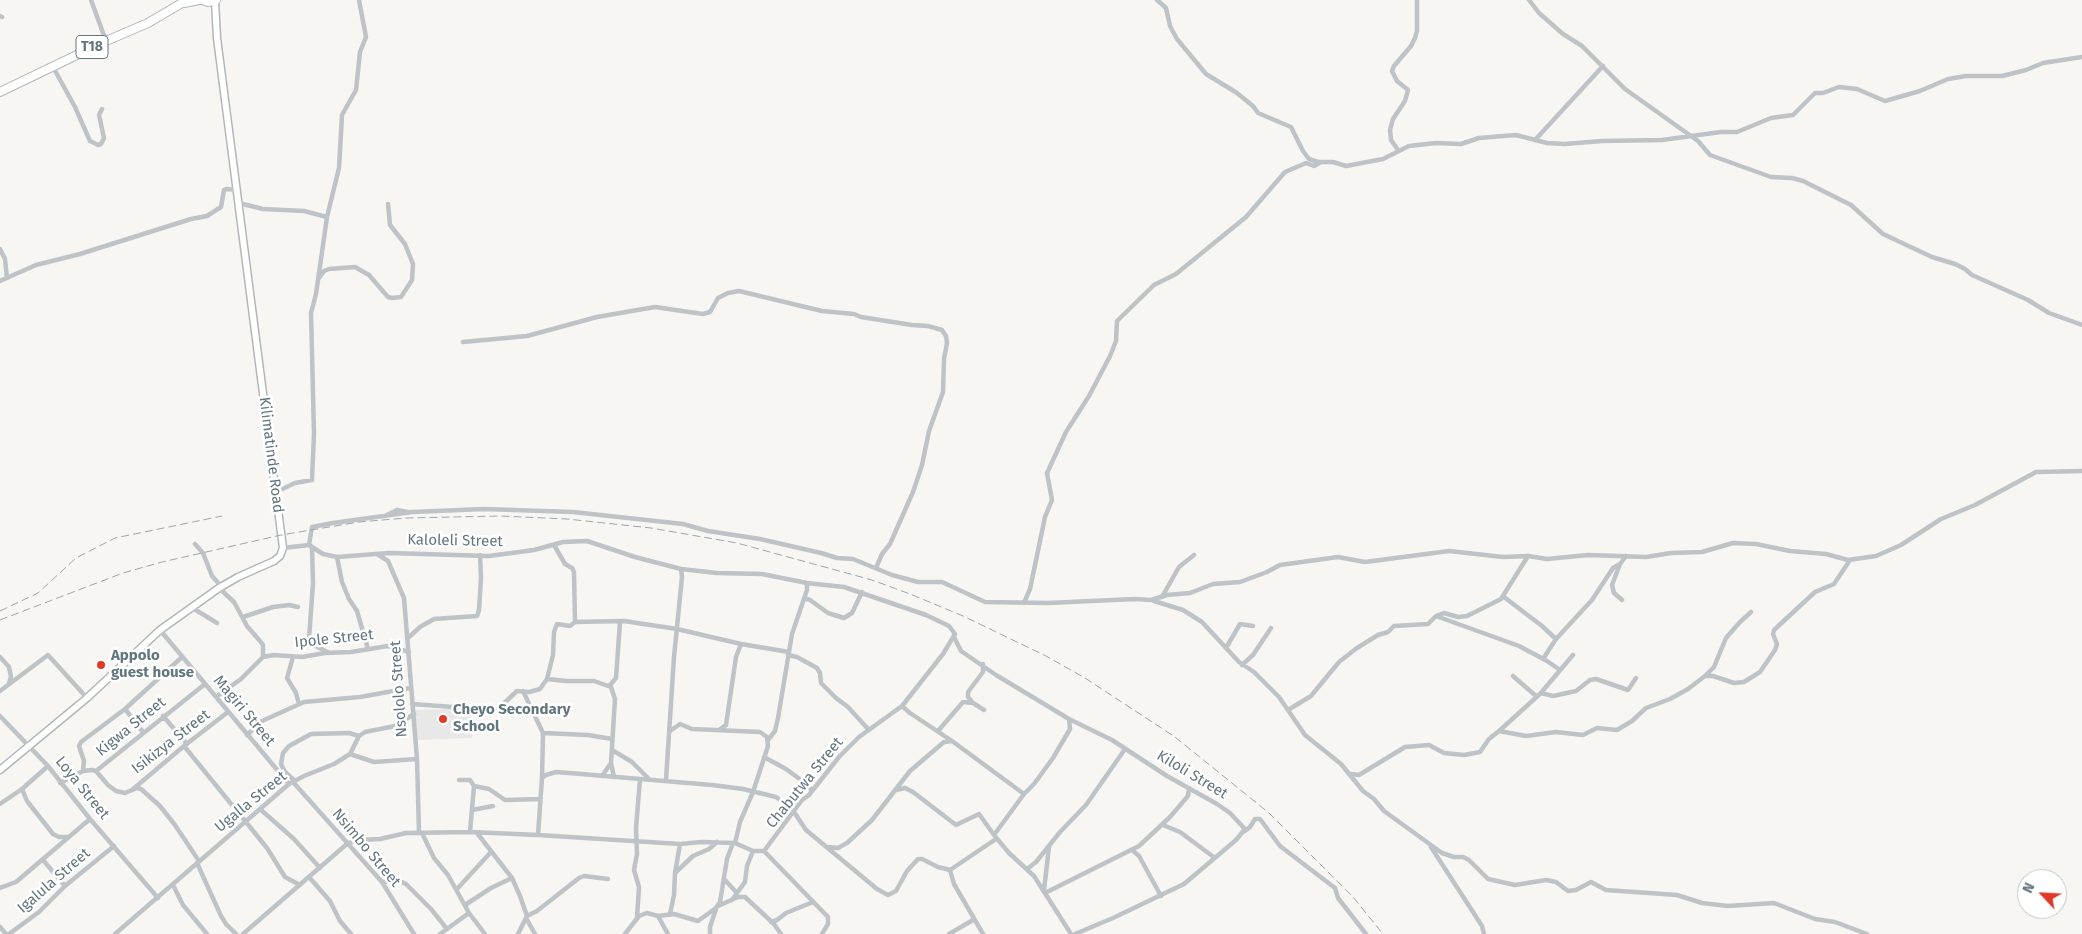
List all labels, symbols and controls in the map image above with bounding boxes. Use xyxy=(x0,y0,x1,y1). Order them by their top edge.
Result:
road number: T18 xyxy=(76,36,108,58)
street label: Kilimatinde Road xyxy=(255,396,287,514)
street label: Kaloleli Street xyxy=(407,531,503,551)
street label: Ipole Street xyxy=(294,626,374,652)
street label: Nsololo Street xyxy=(387,640,411,738)
place label: Appolo guest house xyxy=(111,647,194,682)
marker: Appolo guest house xyxy=(95,659,107,671)
street label: Magiri Street xyxy=(209,672,279,750)
street label: Kigwa Street xyxy=(93,693,169,761)
place label: Cheyo Secondary School xyxy=(453,701,570,736)
street label: Isikizya Street xyxy=(128,706,214,778)
marker: Cheyo Secondary School xyxy=(437,713,449,725)
street label: Chabutwa Street xyxy=(763,734,847,832)
street label: Kiloli Street xyxy=(1153,747,1231,803)
street label: Loya Street xyxy=(51,753,113,823)
street label: Ugalla Street xyxy=(212,768,290,836)
street label: Nsimbo Street xyxy=(328,805,404,891)
street label: Igalula Street xyxy=(14,845,94,917)
north arrow xyxy=(2017,869,2067,919)
text: N xyxy=(2019,880,2039,896)

